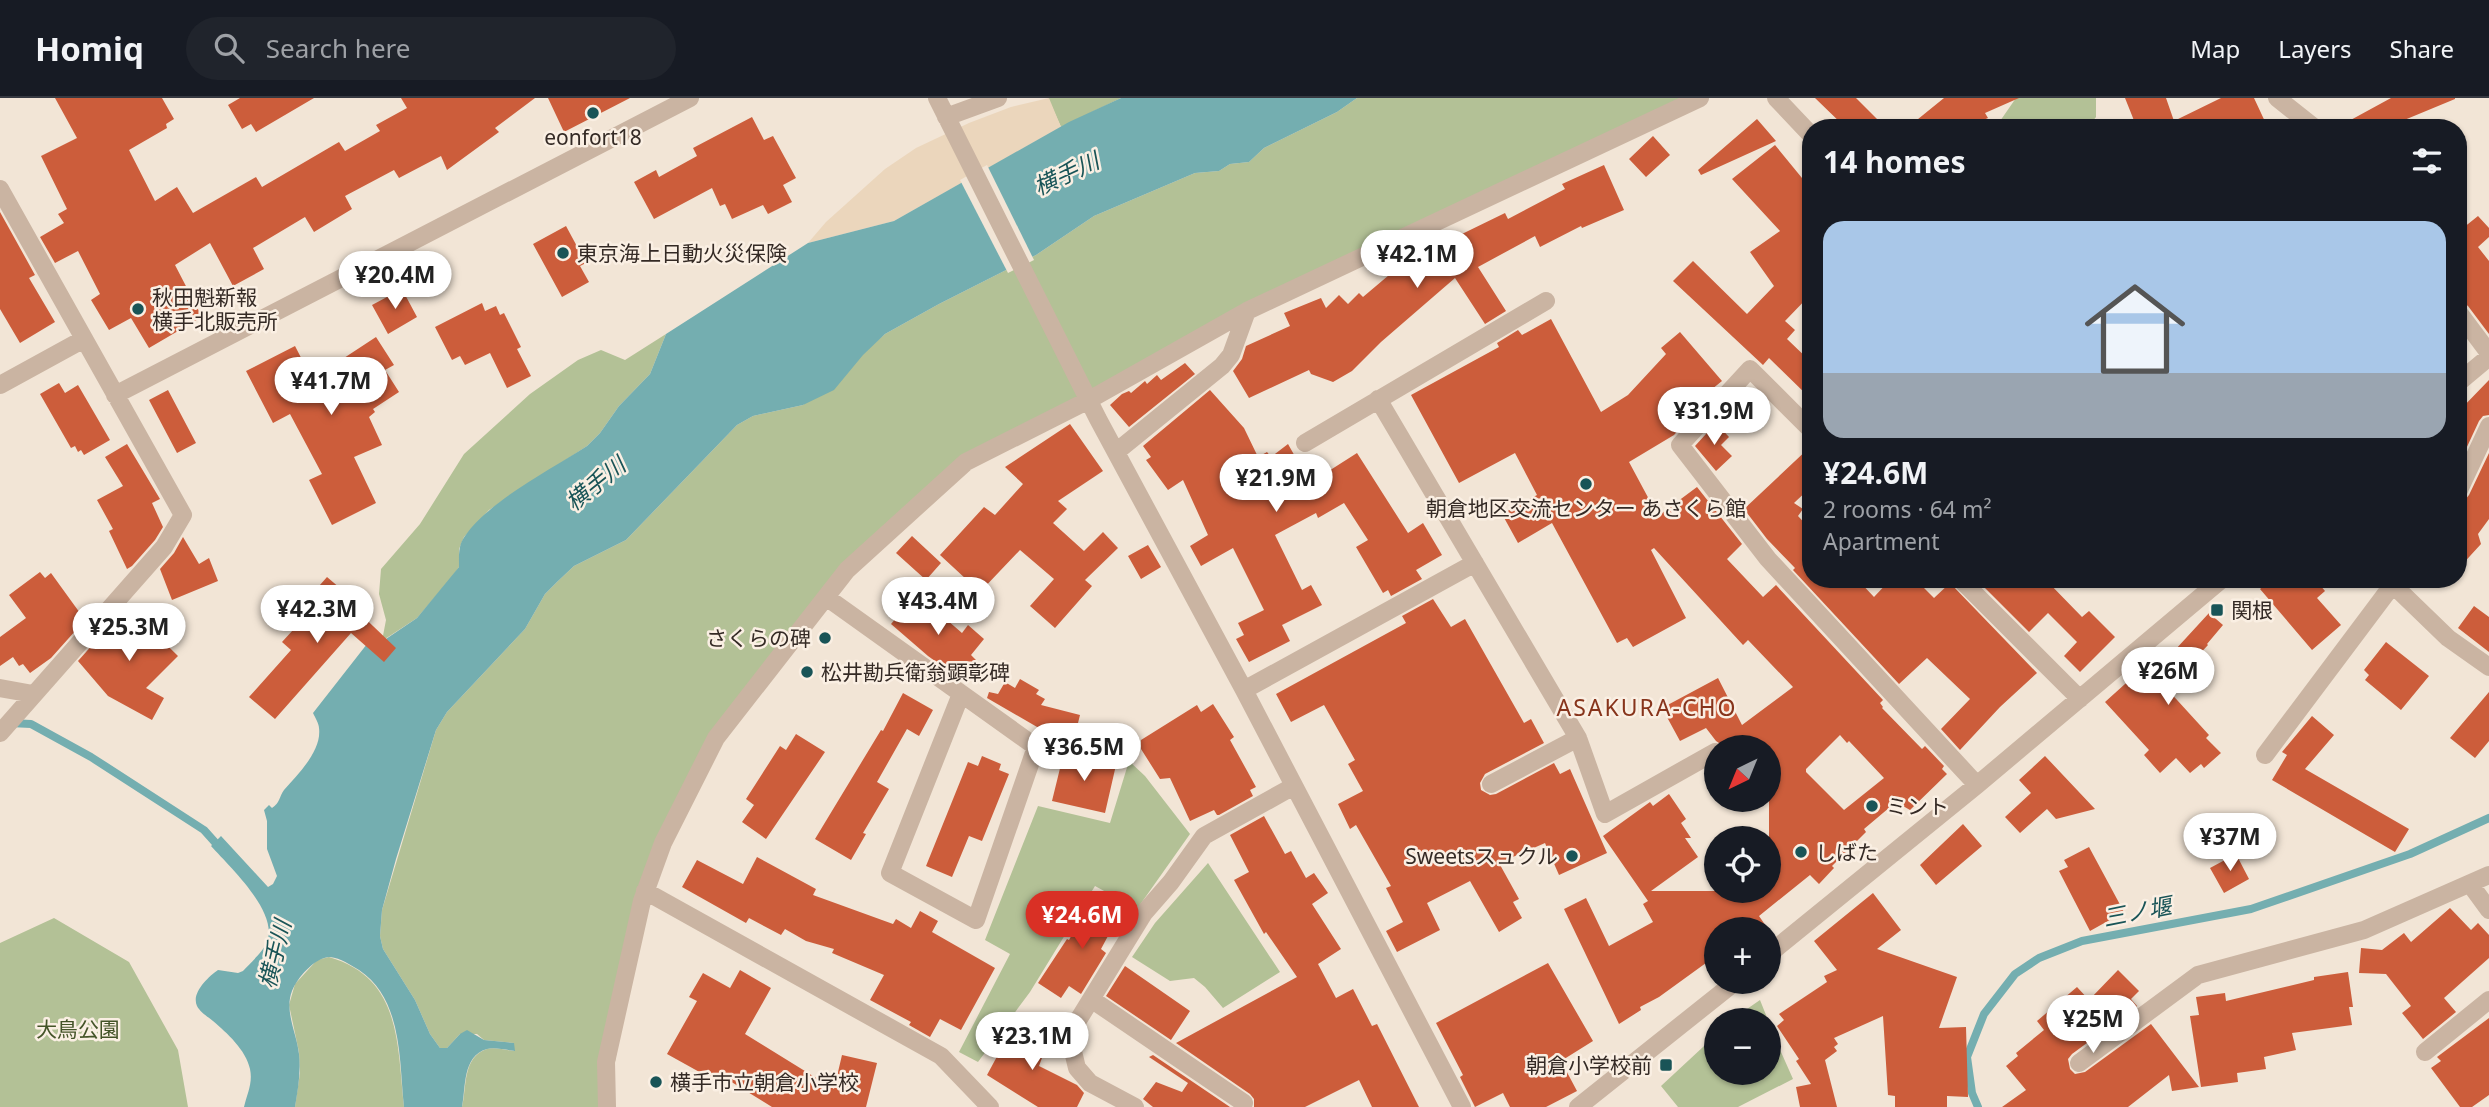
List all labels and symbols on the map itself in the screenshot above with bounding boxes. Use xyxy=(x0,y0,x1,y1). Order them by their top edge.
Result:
marker: eonfort18 xyxy=(585,105,601,121)
place label: eonfort18 xyxy=(544,123,642,151)
water label: 横手川 xyxy=(1028,143,1107,202)
pin: ¥42.1M xyxy=(1360,230,1474,290)
place label: 東京海上日動火災保険 xyxy=(577,239,787,267)
marker: 東京海上日動火災保険 xyxy=(555,245,571,261)
pin: ¥20.4M xyxy=(338,252,452,311)
place label: 秋田魁新報 横手北販売所 xyxy=(152,283,278,335)
marker: 秋田魁新報 横手北販売所 xyxy=(130,301,146,317)
pin: ¥41.7M xyxy=(274,358,388,417)
pin: ¥31.9M xyxy=(1657,388,1771,447)
water label: 横手川 xyxy=(558,447,634,517)
pin: ¥21.9M xyxy=(1219,454,1333,514)
marker: 朝倉地区交流センター あさくら館 xyxy=(1578,476,1594,492)
place label: 朝倉地区交流センター あさくら館 xyxy=(1426,494,1746,522)
pin: ¥43.4M xyxy=(881,578,995,637)
pin: ¥42.3M xyxy=(260,586,374,645)
place label: 関根 xyxy=(2231,596,2273,624)
marker: 関根 xyxy=(2209,602,2225,618)
pin: ¥25.3M xyxy=(72,603,186,663)
place label: さくらの碑 xyxy=(706,624,811,652)
marker: さくらの碑 xyxy=(817,630,833,646)
pin: ¥26M xyxy=(2127,648,2209,707)
place label: 松井勘兵衛翁顕彰碑 xyxy=(821,658,1010,686)
marker: 松井勘兵衛翁顕彰碑 xyxy=(799,664,815,680)
district label: ASAKURA-CHO xyxy=(1556,691,1738,723)
pin: ¥36.5M xyxy=(1027,724,1141,783)
north arrow xyxy=(1704,735,1782,812)
place label: ミント xyxy=(1886,792,1949,820)
marker: ミント xyxy=(1864,798,1880,814)
pin: ¥37M xyxy=(2189,814,2271,873)
place label: しばた xyxy=(1815,838,1878,866)
place label: Sweetsスュクル xyxy=(1405,842,1558,870)
marker: しばた xyxy=(1793,844,1809,860)
marker: Sweetsスュクル xyxy=(1564,848,1580,864)
water label: 三ノ堰 xyxy=(2100,888,2178,933)
pin: ¥24.6M xyxy=(1025,892,1139,951)
water label: 横手川 xyxy=(250,914,299,991)
pin: ¥25M xyxy=(2052,996,2134,1055)
pin: ¥23.1M xyxy=(975,1012,1089,1072)
park label: 大鳥公園 xyxy=(36,1015,120,1043)
place label: 朝倉小学校前 xyxy=(1526,1051,1652,1079)
marker: 朝倉小学校前 xyxy=(1658,1057,1674,1073)
place label: 横手市立朝倉小学校 xyxy=(670,1068,859,1096)
marker: 横手市立朝倉小学校 xyxy=(648,1074,664,1090)

